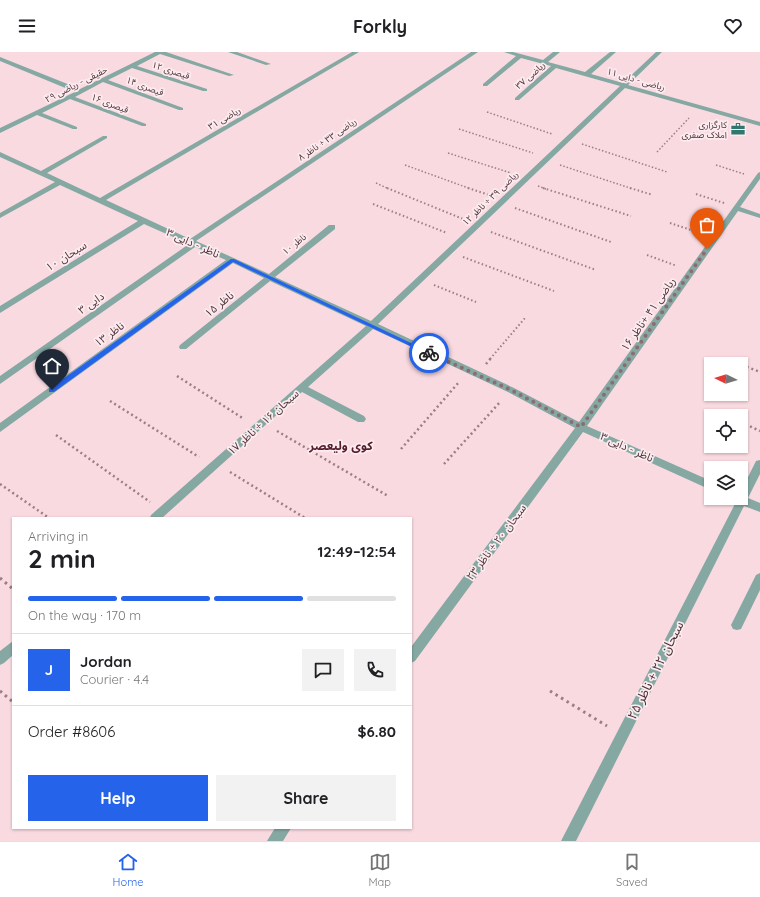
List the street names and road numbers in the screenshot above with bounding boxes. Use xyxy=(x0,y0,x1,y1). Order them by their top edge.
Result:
street label: قیصری ۱۲ xyxy=(150,59,191,82)
street label: ریاضی ۳۷ xyxy=(513,59,548,92)
street label: حقیقی - ریاضی ۲۹ xyxy=(43,64,109,105)
street label: ریاضی - دایی ۱۱ xyxy=(605,65,666,94)
street label: قیصری ۱۴ xyxy=(124,74,165,99)
street label: قیصری ۱۶ xyxy=(89,91,130,116)
street label: ریاضی ۳۱ xyxy=(206,104,243,133)
street label: ریاضی ۳۳ + ناظر ۸ xyxy=(296,115,359,163)
street label: ریاضی ۳۹ + ناظر ۱۲ xyxy=(460,169,521,228)
street label: ناظر - دایی ۳ xyxy=(164,225,222,261)
street label: ناظر ۱۰ xyxy=(280,231,309,258)
street label: سبحان ۱۰ xyxy=(43,238,89,274)
street label: ریاضی ۴۱ +ناظر ۱۶ xyxy=(617,275,679,354)
street label: ناظر ۱۵ xyxy=(202,288,236,320)
street label: دایی ۳ xyxy=(75,289,107,317)
street label: ناظر ۱۳ xyxy=(91,318,127,350)
street label: سبحان ۱۶ + ناظر ۱۷ xyxy=(224,386,302,458)
street label: ناظر - دایی ۳ xyxy=(598,429,656,465)
street label: سبحان ۲۰ + ناظر ۲۳ xyxy=(463,501,529,583)
street label: سبحان ۲۲ + ناظر ۲۵ xyxy=(623,618,688,722)

